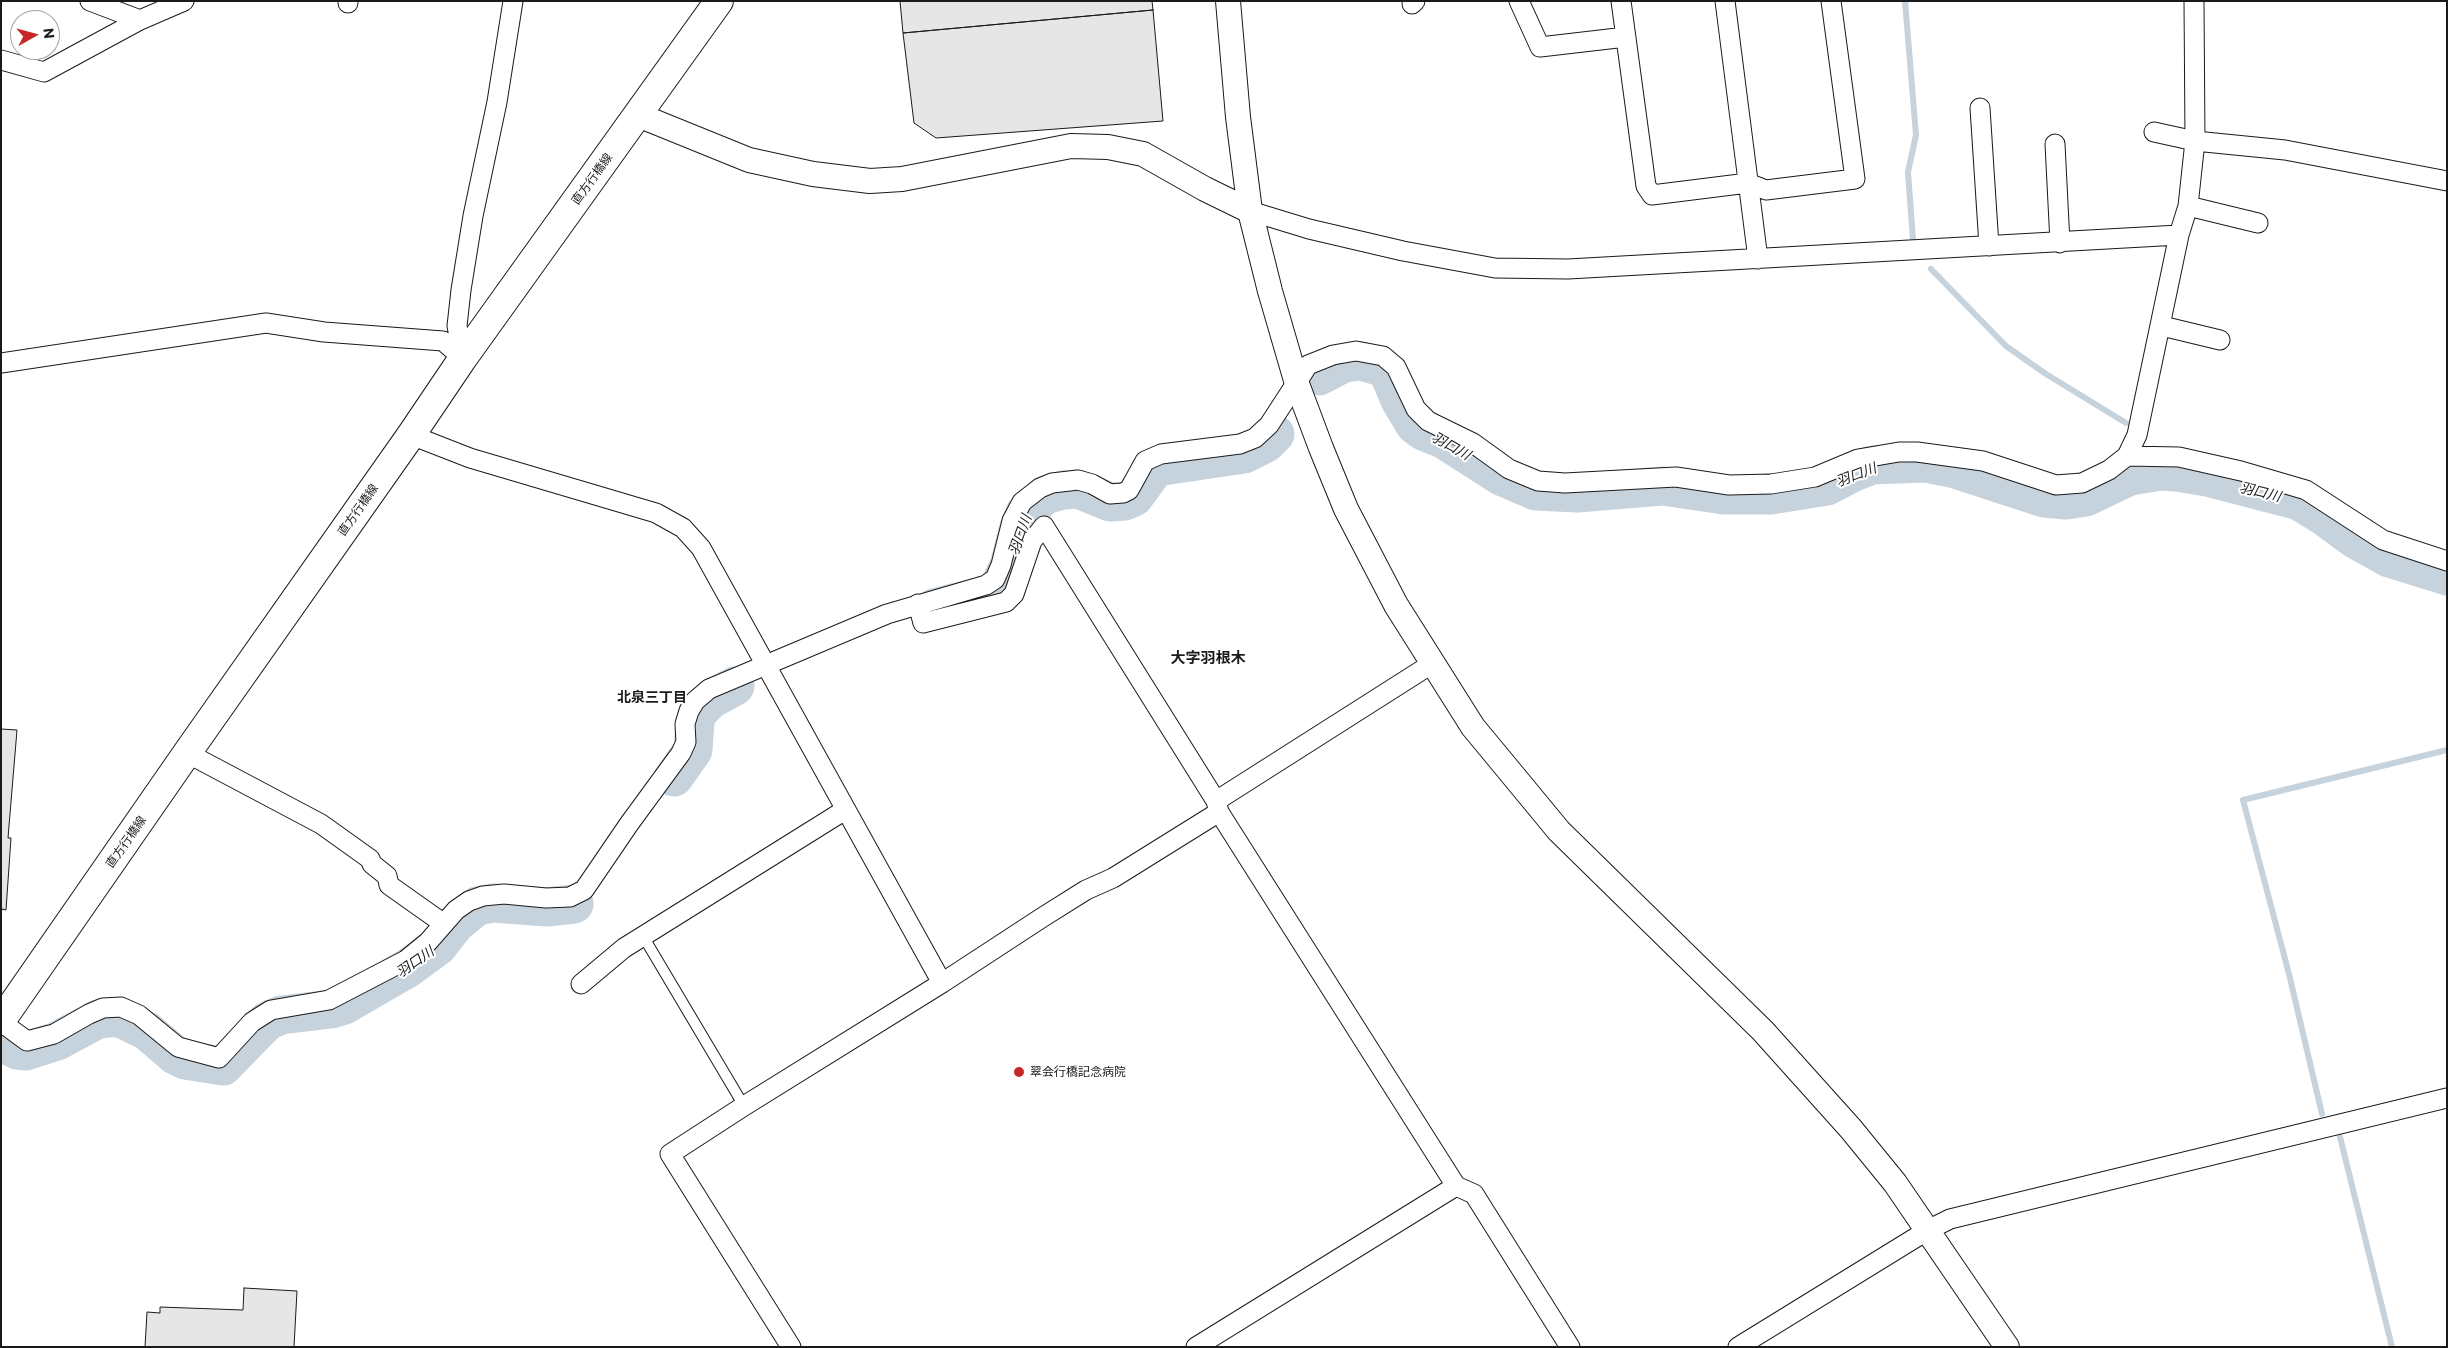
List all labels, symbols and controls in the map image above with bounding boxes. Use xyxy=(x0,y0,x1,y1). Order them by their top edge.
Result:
north arrow xyxy=(10,10,60,60)
text: N xyxy=(40,27,58,39)
street label: 直方行橋線 xyxy=(569,150,615,208)
water label: 羽口川 xyxy=(1429,428,1473,464)
water label: 羽口川 xyxy=(1833,460,1879,490)
water label: 羽口川 xyxy=(2238,479,2282,505)
street label: 直方行橋線 xyxy=(335,481,381,539)
water label: 羽口川 xyxy=(1005,512,1035,558)
district label: 大字羽根木 xyxy=(1171,649,1245,667)
district label: 北泉三丁目 xyxy=(617,689,687,705)
street label: 直方行橋線 xyxy=(103,813,149,871)
water label: 羽口川 xyxy=(393,943,437,981)
marker: 翠会行橋記念病院 xyxy=(1012,1065,1026,1079)
place label: 翠会行橋記念病院 xyxy=(1030,1065,1126,1079)

